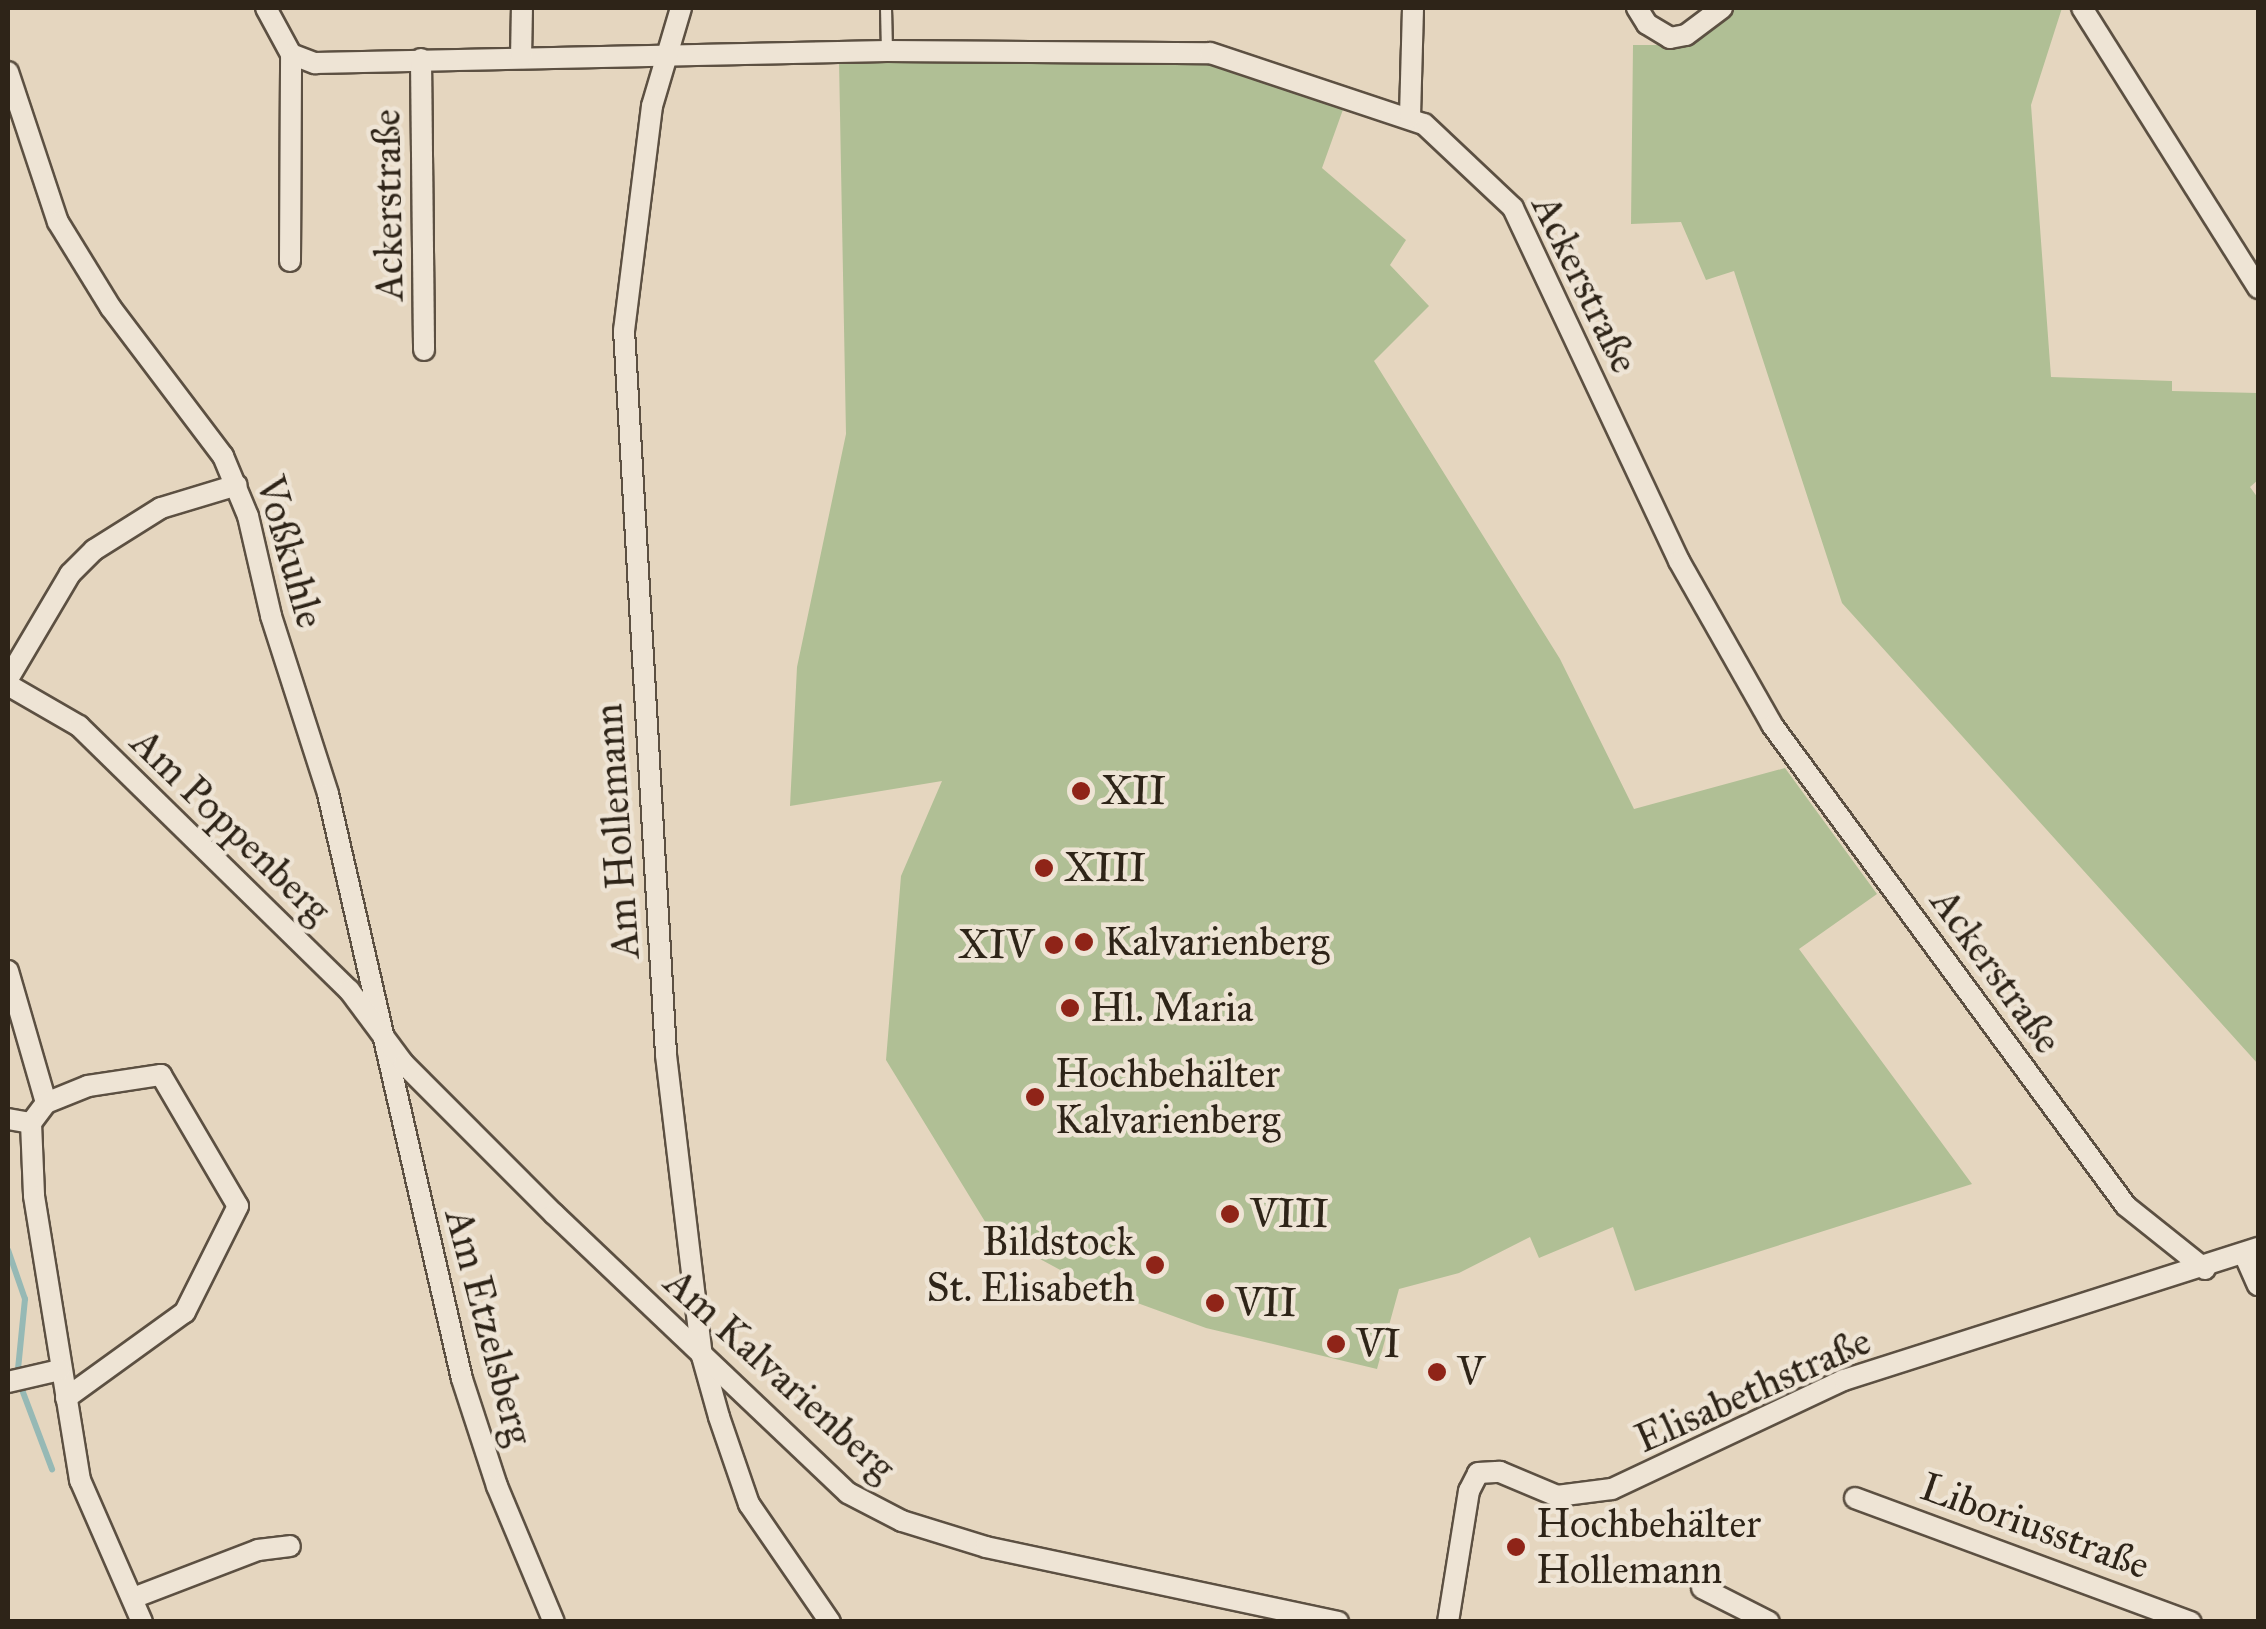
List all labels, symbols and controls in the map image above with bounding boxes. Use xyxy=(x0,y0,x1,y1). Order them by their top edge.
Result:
street label: Ackerstraße xyxy=(362,109,414,301)
street label: Ackerstraße xyxy=(1521,187,1649,381)
street label: Voßkuhle xyxy=(246,471,334,633)
street label: Am Hollemann xyxy=(584,702,650,960)
street label: Am Poppenberg xyxy=(121,719,341,933)
place label: XII xyxy=(1101,767,1166,815)
marker: XII xyxy=(1070,780,1092,802)
place label: XIII xyxy=(1064,844,1146,892)
marker: XIII xyxy=(1033,857,1055,879)
street label: Ackerstraße xyxy=(1920,879,2072,1063)
place label: Kalvarienberg xyxy=(1104,918,1329,966)
place label: XIV xyxy=(958,921,1034,969)
marker: Kalvarienberg xyxy=(1073,931,1095,953)
marker: XIV xyxy=(1043,934,1065,956)
place label: Hl. Maria xyxy=(1090,984,1253,1032)
marker: Hl. Maria xyxy=(1059,997,1081,1019)
place label: Hochbehälter Kalvarienberg xyxy=(1055,1050,1280,1144)
marker: Hochbehälter Kalvarienberg xyxy=(1024,1086,1046,1108)
place label: VIII xyxy=(1250,1190,1329,1238)
marker: VIII xyxy=(1219,1203,1241,1225)
street label: Am Etzelsberg xyxy=(434,1204,544,1450)
place label: Bildstock St. Elisabeth xyxy=(926,1218,1135,1312)
marker: Bildstock St. Elisabeth xyxy=(1144,1254,1166,1276)
street label: Am Kalvarienberg xyxy=(655,1259,905,1491)
place label: VII xyxy=(1235,1279,1297,1327)
marker: VII xyxy=(1204,1292,1226,1314)
street label: Elisabethstraße xyxy=(1628,1317,1878,1463)
place label: VI xyxy=(1356,1320,1401,1368)
marker: VI xyxy=(1325,1333,1347,1355)
place label: V xyxy=(1457,1348,1485,1396)
marker: V xyxy=(1426,1361,1448,1383)
street label: Liboriusstraße xyxy=(1914,1462,2156,1590)
place label: Hochbehälter Hollemann xyxy=(1536,1500,1761,1594)
marker: Hochbehälter Hollemann xyxy=(1505,1536,1527,1558)

